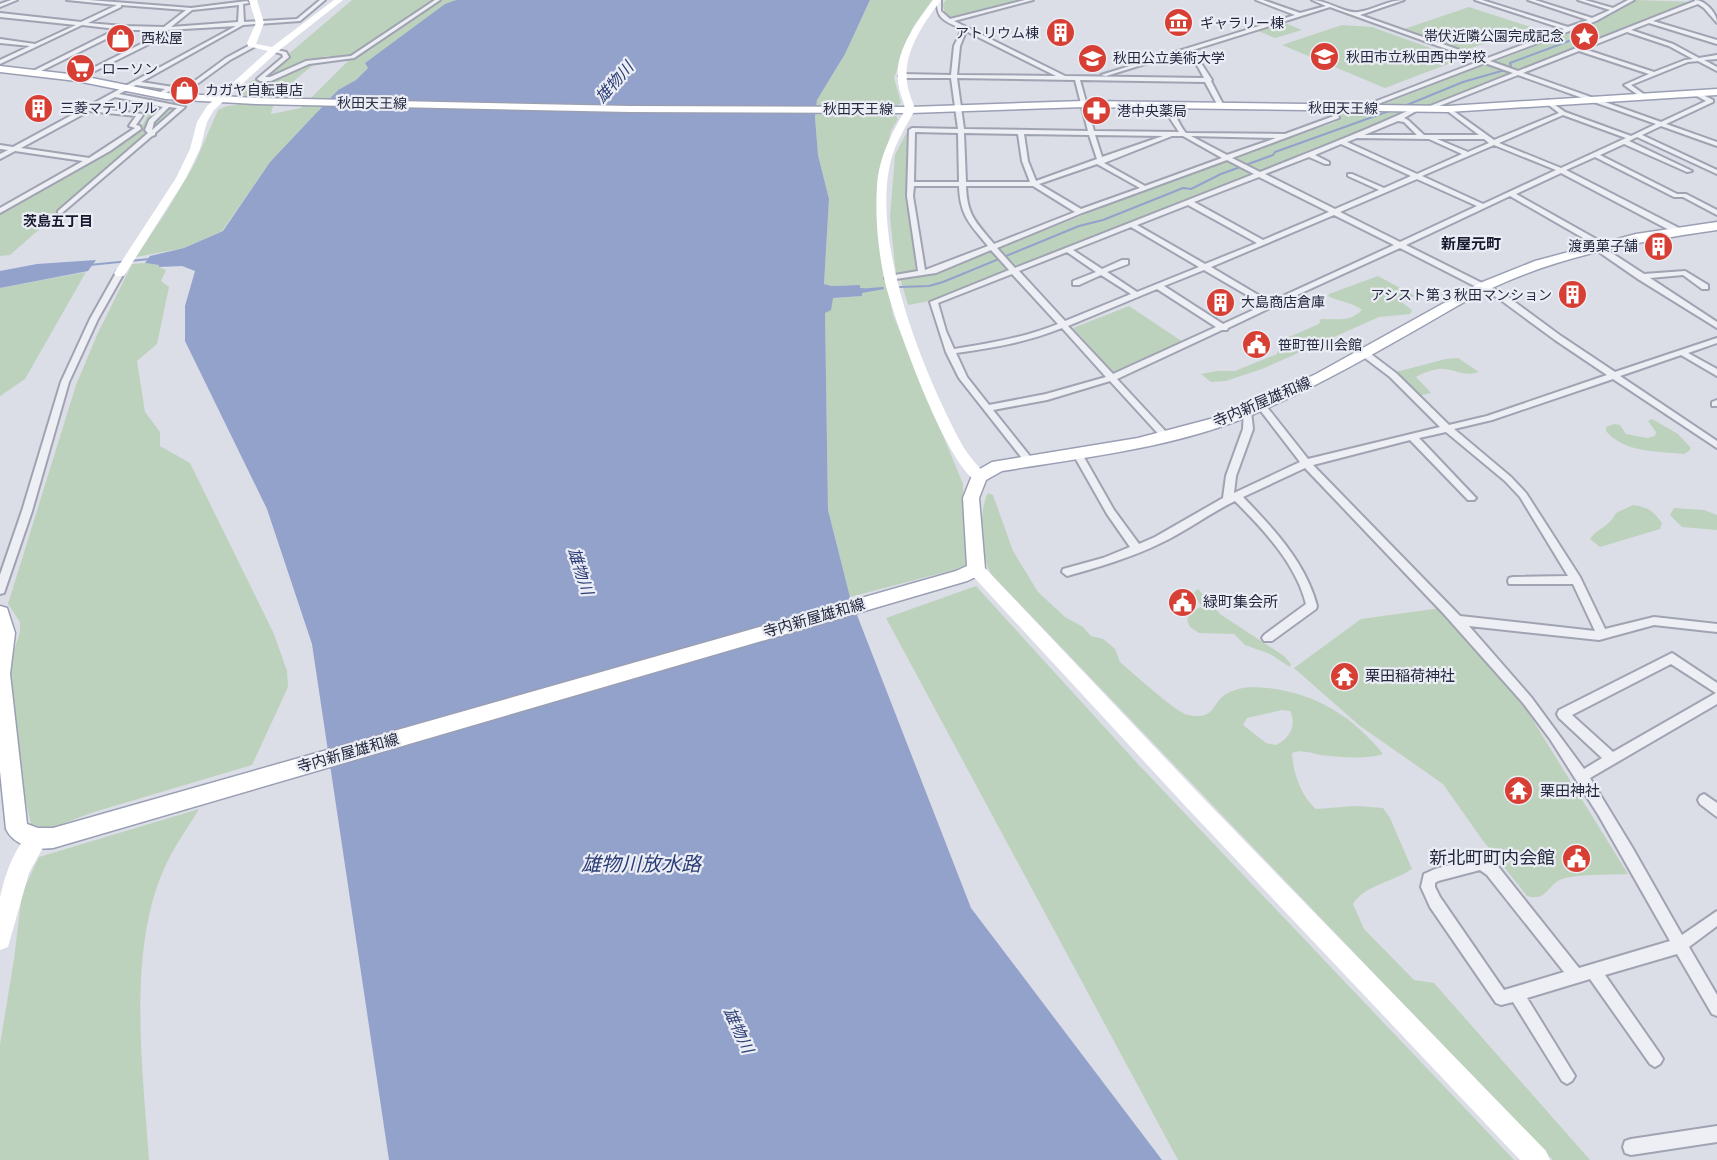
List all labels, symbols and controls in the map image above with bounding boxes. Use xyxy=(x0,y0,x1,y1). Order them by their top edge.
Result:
museum icon: ギャラリー棟 xyxy=(1163,7,1195,39)
place label: ギャラリー棟 xyxy=(1200,15,1284,31)
building icon: アトリウム棟 xyxy=(1044,17,1076,49)
place icon: 帯伏近隣公園完成記念 xyxy=(1569,20,1601,52)
shop icon: 西松屋 xyxy=(104,22,136,54)
place label: アトリウム棟 xyxy=(955,25,1039,41)
place label: 帯伏近隣公園完成記念 xyxy=(1424,28,1564,44)
place label: 西松屋 xyxy=(141,30,183,46)
school or university icon: 秋田市立秋田西中学校 xyxy=(1309,41,1341,73)
school or university icon: 秋田公立美術大学 xyxy=(1076,42,1108,74)
place label: 秋田市立秋田西中学校 xyxy=(1346,49,1486,65)
place label: 秋田公立美術大学 xyxy=(1113,50,1225,66)
supermarket icon: ローソン xyxy=(65,53,97,85)
water label: 雄物川 xyxy=(591,56,639,107)
place label: ローソン xyxy=(102,61,158,77)
shop icon: カガヤ自転車店 xyxy=(168,74,200,106)
place label: カガヤ自転車店 xyxy=(205,82,303,98)
building icon: 三菱マテリアル xyxy=(23,92,55,124)
street label: 秋田天王線 xyxy=(337,94,407,112)
pharmacy icon: 港中央薬局 xyxy=(1080,95,1112,127)
street label: 秋田天王線 xyxy=(1308,99,1378,117)
place label: 三菱マテリアル xyxy=(60,100,158,116)
street label: 秋田天王線 xyxy=(823,101,893,117)
place label: 港中央薬局 xyxy=(1117,103,1187,119)
district label: 茨島五丁目 xyxy=(23,213,93,229)
building icon: 渡勇菓子舗 xyxy=(1643,230,1675,262)
district label: 新屋元町 xyxy=(1441,235,1501,253)
place label: 渡勇菓子舗 xyxy=(1568,238,1638,254)
building icon: アシスト第３秋田マンション xyxy=(1557,279,1589,311)
building icon: 大島商店倉庫 xyxy=(1204,286,1236,318)
place label: アシスト第３秋田マンション xyxy=(1371,287,1552,303)
place label: 大島商店倉庫 xyxy=(1241,294,1325,310)
public building icon: 笹町笹川会館 xyxy=(1241,329,1273,361)
place label: 笹町笹川会館 xyxy=(1278,337,1362,353)
street label: 寺内新屋雄和線 xyxy=(1210,373,1314,431)
water label: 雄物川 xyxy=(564,545,598,599)
public building icon: 緑町集会所 xyxy=(1166,586,1198,618)
place label: 緑町集会所 xyxy=(1203,593,1278,611)
street label: 寺内新屋雄和線 xyxy=(761,595,867,641)
temple icon: 栗田稲荷神社 xyxy=(1328,660,1360,692)
place label: 栗田稲荷神社 xyxy=(1365,667,1455,685)
street label: 寺内新屋雄和線 xyxy=(295,730,401,776)
temple icon: 栗田神社 xyxy=(1503,775,1535,807)
place label: 栗田神社 xyxy=(1540,782,1600,800)
public building icon: 新北町町内会館 xyxy=(1560,842,1592,874)
place label: 新北町町内会館 xyxy=(1429,847,1555,868)
water label: 雄物川放水路 xyxy=(581,852,703,876)
water label: 雄物川 xyxy=(720,1004,758,1058)

